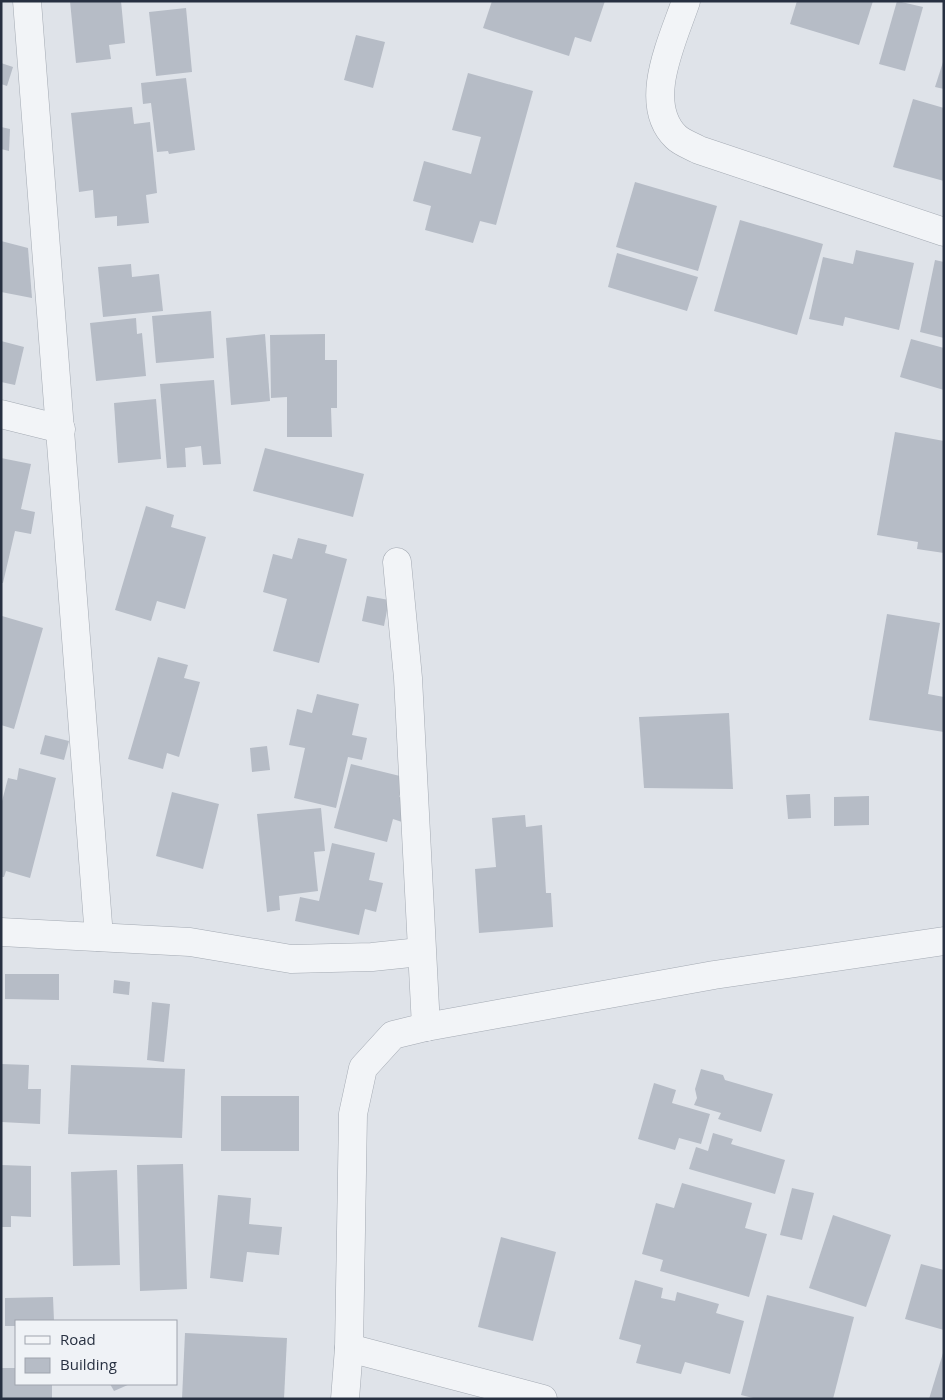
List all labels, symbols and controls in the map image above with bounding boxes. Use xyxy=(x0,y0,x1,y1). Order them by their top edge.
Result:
legend xyxy=(15,1320,178,1385)
text: Road xyxy=(60,1329,96,1349)
text: Building xyxy=(60,1354,117,1374)

